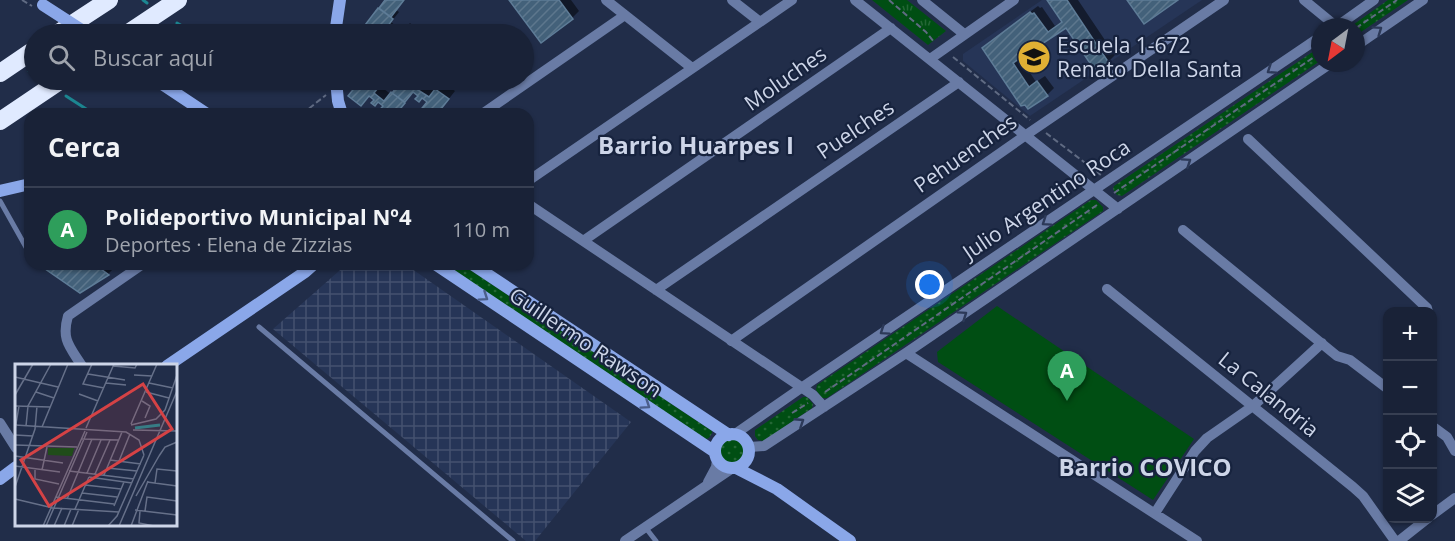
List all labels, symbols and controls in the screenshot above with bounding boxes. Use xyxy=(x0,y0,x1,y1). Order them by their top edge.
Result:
north arrow xyxy=(1311,18,1365,72)
search box xyxy=(24,24,534,90)
one-way arrow xyxy=(1372,26,1383,37)
place label: Escuela 1-672 Renato Della Santa xyxy=(1057,31,1242,83)
street label: Moluches xyxy=(738,39,832,117)
school or university icon: Escuela 1-672 Renato Della Santa xyxy=(1016,39,1052,75)
icon: search xyxy=(45,41,78,74)
text: Buscar aquí xyxy=(93,42,213,72)
one-way arrow xyxy=(1267,63,1278,74)
street label: Puelches xyxy=(811,93,899,165)
street label: Pehuenches xyxy=(908,107,1022,199)
district label: Barrio Huarpes I xyxy=(598,128,794,161)
text: Cerca xyxy=(48,129,121,165)
street label: Julio Argentino Roca xyxy=(955,133,1135,267)
one-way arrow xyxy=(1180,158,1191,169)
text: Polideportivo Municipal Nº4 xyxy=(105,201,411,231)
one-way arrow xyxy=(1042,215,1053,226)
text: A xyxy=(61,216,74,243)
text: 110 m xyxy=(452,216,510,243)
text: Deportes · Elena de Zizzias xyxy=(105,231,352,258)
your location xyxy=(915,270,944,299)
street label: Guillermo Rawson xyxy=(504,281,668,403)
one-way arrow xyxy=(477,289,488,300)
map controls xyxy=(1383,307,1437,523)
button: + xyxy=(1383,307,1437,361)
one-way arrow xyxy=(956,311,967,322)
one-way arrow xyxy=(880,324,891,335)
street label: La Calandria xyxy=(1213,345,1325,443)
pin: A xyxy=(1048,352,1086,401)
button: − xyxy=(1383,361,1437,415)
inset map xyxy=(15,364,177,526)
one-way arrow xyxy=(639,398,650,409)
button: locate xyxy=(1383,415,1437,469)
one-way arrow xyxy=(794,418,804,430)
district label: Barrio COVICO xyxy=(1058,450,1232,483)
button: layers xyxy=(1383,469,1437,523)

